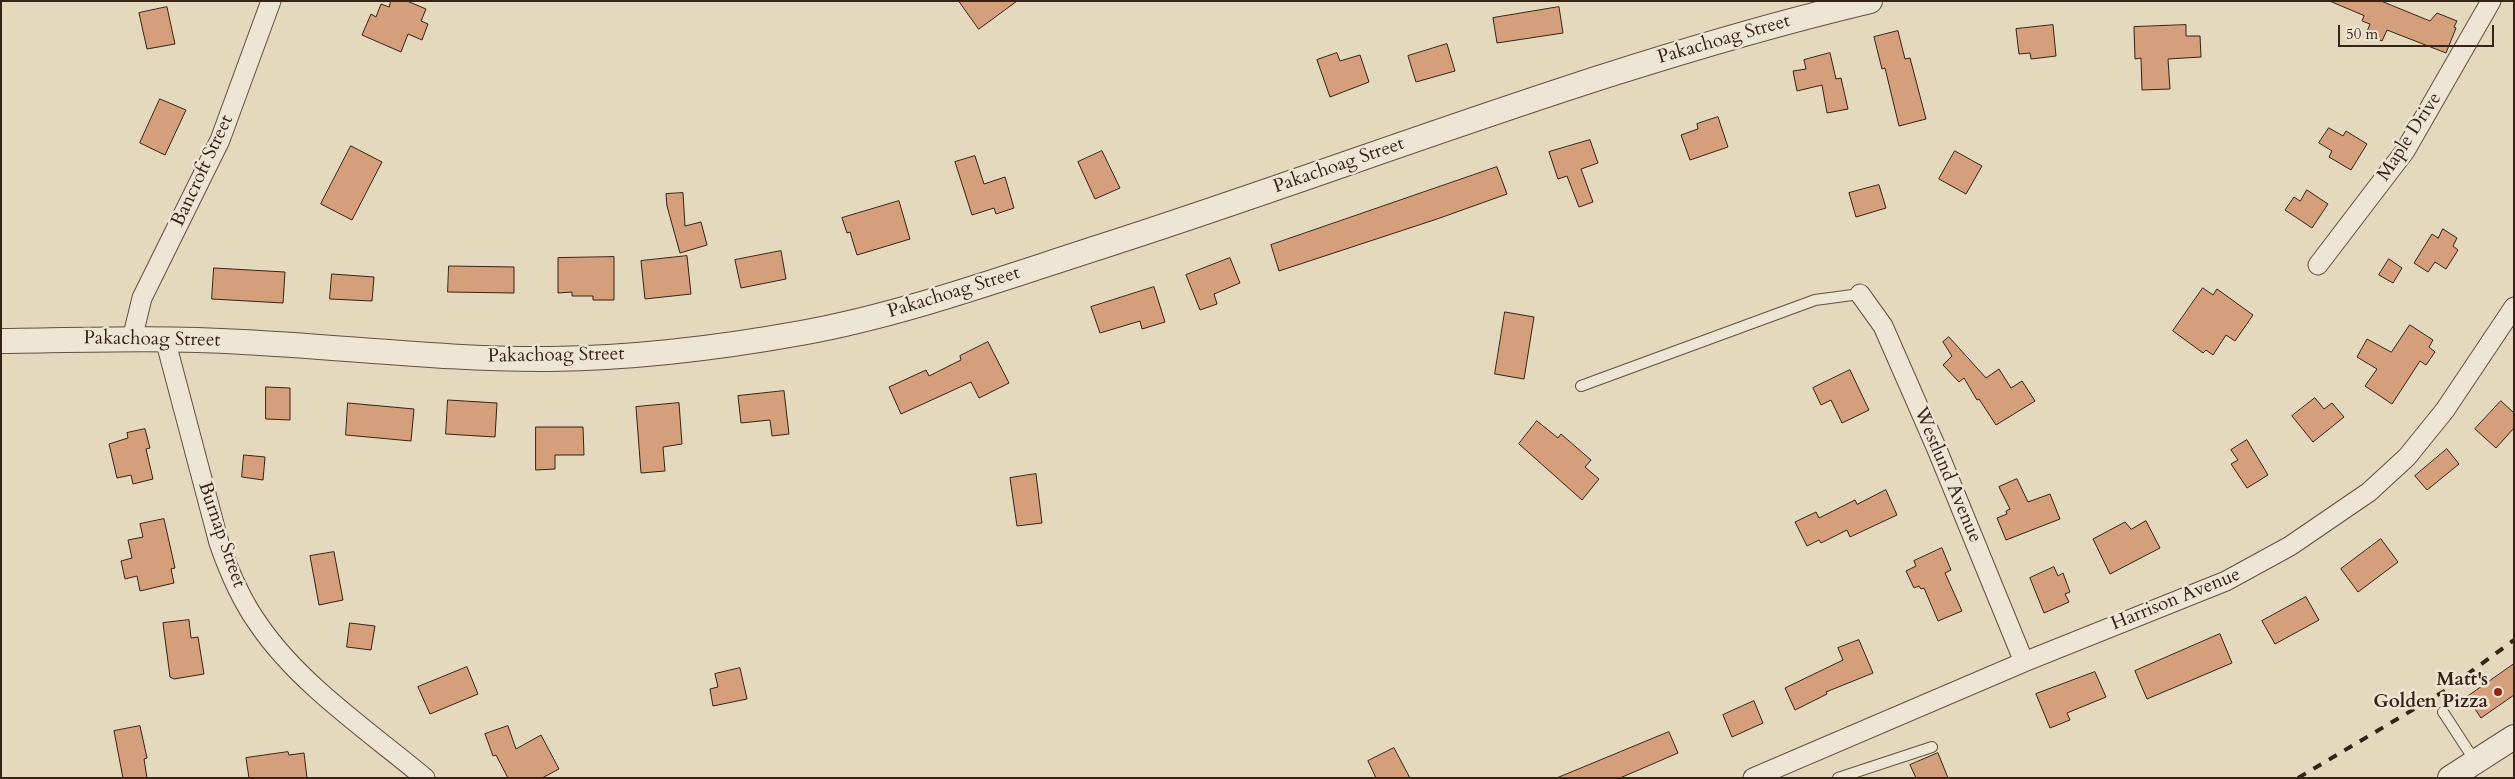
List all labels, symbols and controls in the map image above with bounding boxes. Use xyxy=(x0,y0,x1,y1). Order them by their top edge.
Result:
street label: Pakachoag Street xyxy=(1655,10,1793,70)
scale bar xyxy=(2340,15,2496,47)
text: 50 m xyxy=(2346,24,2378,44)
street label: Maple Drive xyxy=(2373,89,2447,185)
street label: Bancroft Street xyxy=(167,112,239,230)
street label: Pakachoag Street xyxy=(1271,133,1407,199)
street label: Pakachoag Street xyxy=(885,262,1023,324)
street label: Pakachoag Street xyxy=(83,327,221,353)
street label: Pakachoag Street xyxy=(487,343,625,369)
street label: Westlund Avenue xyxy=(1908,404,1986,546)
street label: Burnap Street xyxy=(192,479,250,591)
street label: Harrison Avenue xyxy=(2108,564,2244,636)
place label: Matt's Golden Pizza xyxy=(2373,670,2488,714)
marker: Matt's Golden Pizza xyxy=(2492,686,2504,698)

